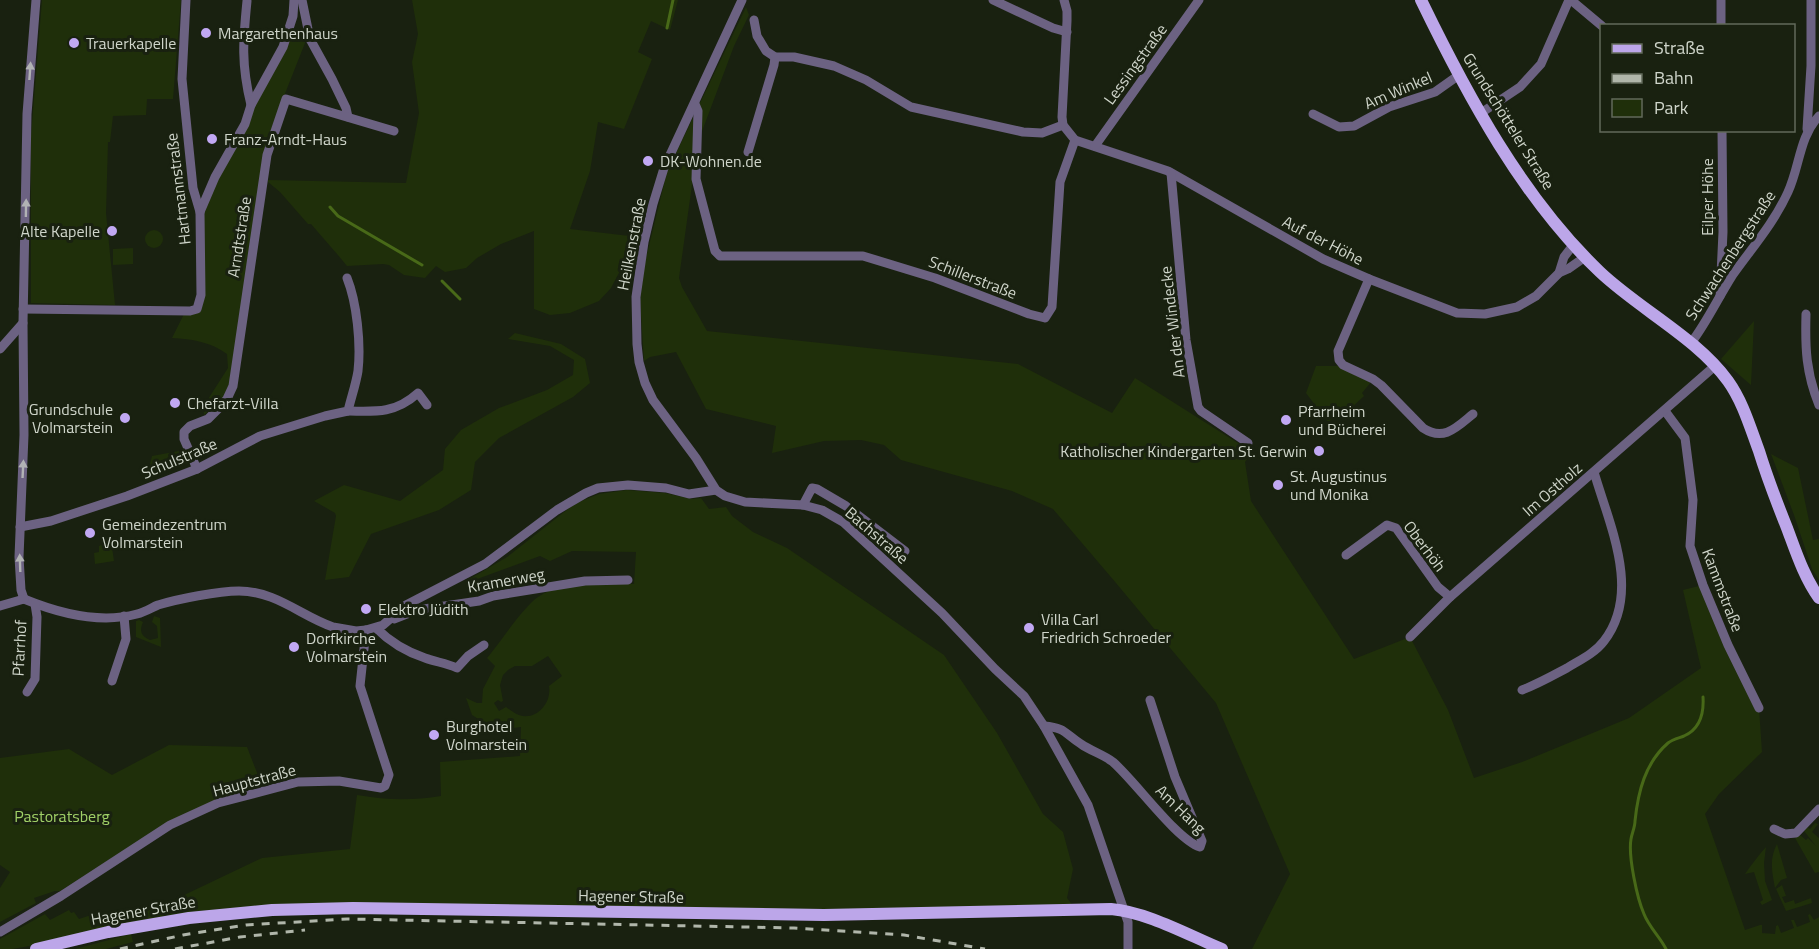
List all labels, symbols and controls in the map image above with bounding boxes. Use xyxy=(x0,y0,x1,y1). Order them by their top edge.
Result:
street label: Lessingstraße xyxy=(1097,19,1173,109)
place label: Margarethenhaus xyxy=(218,21,338,45)
legend xyxy=(1600,24,1795,132)
marker: Margarethenhaus xyxy=(199,26,213,40)
place label: Trauerkapelle xyxy=(86,31,176,55)
text: Straße xyxy=(1654,34,1705,61)
marker: Trauerkapelle xyxy=(67,36,81,50)
street label: Grundschötteler Straße xyxy=(1457,48,1561,194)
one-way arrow xyxy=(26,61,35,80)
text: Bahn xyxy=(1654,64,1693,91)
street label: Am Winkel xyxy=(1360,65,1436,115)
text: Park xyxy=(1654,94,1689,121)
place label: Franz-Arndt-Haus xyxy=(224,127,347,151)
street label: Hartmannstraße xyxy=(159,132,197,246)
marker: Franz-Arndt-Haus xyxy=(205,132,219,146)
place label: DK-Wohnen.de xyxy=(660,149,762,173)
marker: DK-Wohnen.de xyxy=(641,154,655,168)
street label: Eilper Höhe xyxy=(1695,158,1719,236)
street label: Schwachenbergstraße xyxy=(1679,185,1781,325)
street label: Arndtstraße xyxy=(221,195,257,279)
street label: Heilkenstraße xyxy=(610,196,652,292)
one-way arrow xyxy=(21,199,31,218)
street label: Auf der Höhe xyxy=(1278,209,1368,271)
place label: Alte Kapelle xyxy=(20,219,100,243)
marker: Alte Kapelle xyxy=(105,224,119,238)
street label: Schillerstraße xyxy=(925,249,1021,305)
street label: An der Windecke xyxy=(1153,265,1191,379)
place label: Chefarzt-Villa xyxy=(187,391,279,415)
marker: Chefarzt-Villa xyxy=(168,396,182,410)
place label: Grundschule Volmarstein xyxy=(29,397,113,439)
place label: Pfarrheim und Bücherei xyxy=(1298,399,1386,441)
marker: Grundschule Volmarstein xyxy=(118,411,132,425)
marker: Pfarrheim und Bücherei xyxy=(1279,413,1293,427)
street label: Schulstraße xyxy=(137,431,221,485)
place label: Katholischer Kindergarten St. Gerwin xyxy=(1060,439,1307,463)
marker: Katholischer Kindergarten St. Gerwin xyxy=(1312,444,1326,458)
street label: Im Ostholz xyxy=(1517,456,1587,522)
one-way arrow xyxy=(19,459,28,478)
place label: St. Augustinus und Monika xyxy=(1290,464,1387,506)
marker: St. Augustinus und Monika xyxy=(1271,478,1285,492)
street label: Bachstraße xyxy=(840,501,914,569)
place label: Gemeindezentrum Volmarstein xyxy=(102,512,227,554)
street label: Oberhöh xyxy=(1398,516,1452,576)
marker: Gemeindezentrum Volmarstein xyxy=(83,526,97,540)
street label: Kammstraße xyxy=(1696,545,1750,635)
one-way arrow xyxy=(15,554,24,573)
street label: Kramerweg xyxy=(465,561,547,599)
place label: Elektro Jüdith xyxy=(378,597,469,621)
marker: Elektro Jüdith xyxy=(359,602,373,616)
place label: Villa Carl Friedrich Schroeder xyxy=(1041,607,1171,649)
street label: Pfarrhof xyxy=(6,619,32,677)
marker: Villa Carl Friedrich Schroeder xyxy=(1022,621,1036,635)
place label: Dorfkirche Volmarstein xyxy=(306,626,387,668)
marker: Dorfkirche Volmarstein xyxy=(287,640,301,654)
place label: Burghotel Volmarstein xyxy=(446,714,527,756)
marker: Burghotel Volmarstein xyxy=(427,728,441,742)
street label: Hauptstraße xyxy=(210,757,298,803)
street label: Am Hang xyxy=(1150,779,1212,839)
park label: Pastoratsberg xyxy=(14,804,110,828)
street label: Hagener Straße xyxy=(578,883,684,909)
street label: Hagener Straße xyxy=(89,889,197,931)

